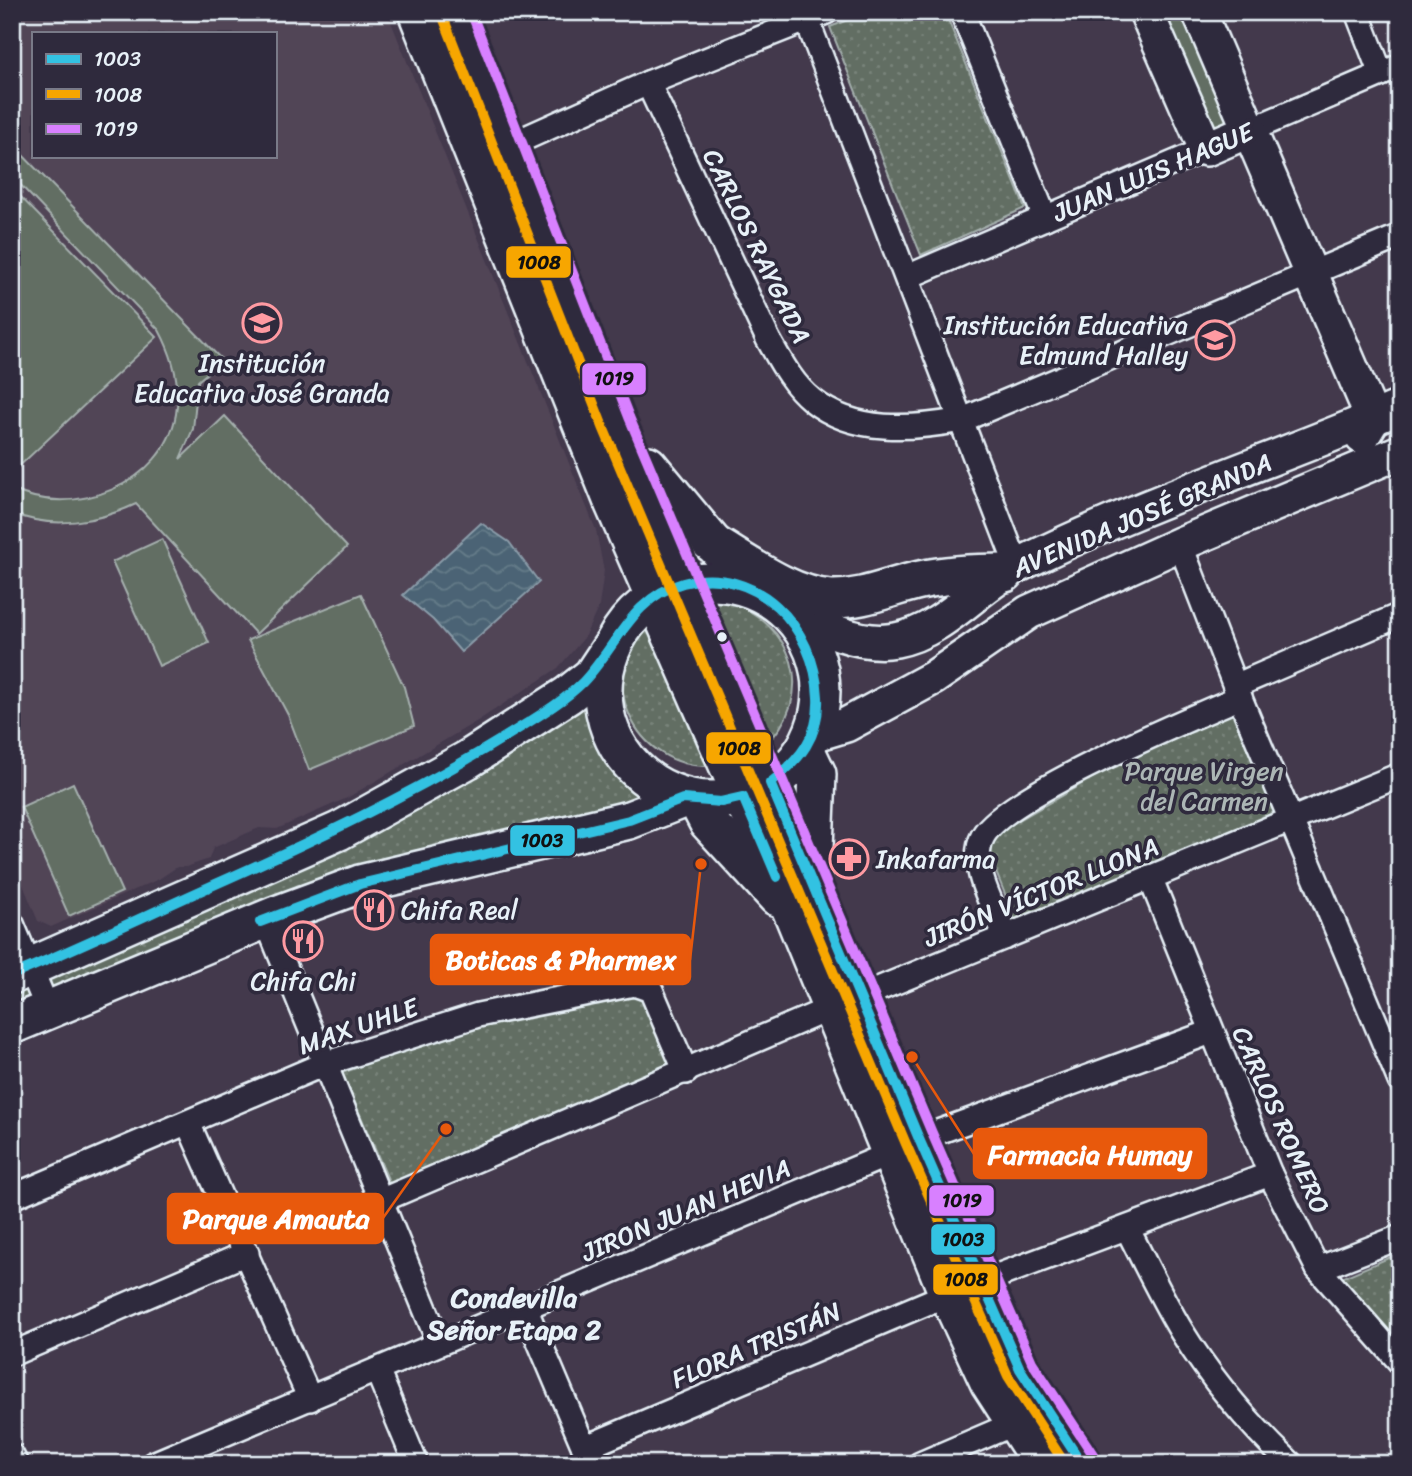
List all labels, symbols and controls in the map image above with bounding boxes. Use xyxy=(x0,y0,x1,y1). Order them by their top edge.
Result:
legend xyxy=(32,32,276,158)
text: 1003 xyxy=(94,40,142,78)
text: 1008 xyxy=(94,76,143,114)
street label: JUAN LUIS HAGUE xyxy=(1044,108,1262,235)
text: 1019 xyxy=(94,110,138,148)
street label: CARLOS RAYGADA xyxy=(690,140,824,352)
line badge: 1008 xyxy=(505,245,572,279)
text: 1008 xyxy=(517,246,561,279)
school or university icon: Institución Educativa José Granda xyxy=(241,302,283,344)
place label: Institución Educativa Edmund Halley xyxy=(943,302,1188,378)
school or university icon: Institución Educativa Edmund Halley xyxy=(1194,319,1236,361)
place label: Institución Educativa José Granda xyxy=(134,340,390,416)
line badge: 1019 xyxy=(581,362,647,396)
text: 1019 xyxy=(594,362,634,395)
street label: AVENIDA JOSÉ GRANDA xyxy=(1004,439,1279,591)
unlabelled marker xyxy=(715,630,729,644)
line badge: 1008 xyxy=(705,731,772,765)
text: 1008 xyxy=(717,732,761,765)
park label: Parque Virgen del Carmen xyxy=(1124,748,1284,824)
line badge: 1003 xyxy=(509,824,576,857)
text: 1003 xyxy=(521,824,564,857)
street label: JIRÓN VÍCTOR LLONA xyxy=(915,824,1166,961)
place label: Inkafarma xyxy=(875,836,995,882)
pharmacy icon: Inkafarma xyxy=(828,838,870,880)
place label: Chifa Real xyxy=(401,887,518,933)
restaurant icon: Chifa Real xyxy=(353,889,395,931)
restaurant icon: Chifa Chi xyxy=(282,920,324,962)
callout: Boticas & Pharmex xyxy=(431,935,690,984)
text: Boticas & Pharmex xyxy=(445,935,677,984)
place label: Chifa Chi xyxy=(250,958,356,1004)
street label: MAX UHLE xyxy=(292,984,426,1068)
street label: CARLOS ROMERO xyxy=(1219,1019,1343,1221)
callout: Farmacia Humay xyxy=(974,1129,1206,1178)
text: Farmacia Humay xyxy=(987,1130,1194,1179)
street label: JIRON JUAN HEVIA xyxy=(573,1145,798,1275)
line badge: 1019 xyxy=(928,1184,995,1217)
text: 1019 xyxy=(942,1184,982,1217)
callout: Parque Amauta xyxy=(168,1194,383,1243)
text: Parque Amauta xyxy=(182,1194,371,1243)
line badge: 1003 xyxy=(930,1223,996,1256)
text: 1003 xyxy=(942,1223,985,1256)
line badge: 1008 xyxy=(932,1263,999,1296)
text: 1008 xyxy=(944,1263,988,1296)
district label: Condevilla Señor Etapa 2 xyxy=(426,1273,601,1354)
street label: FLORA TRISTÁN xyxy=(664,1288,848,1402)

